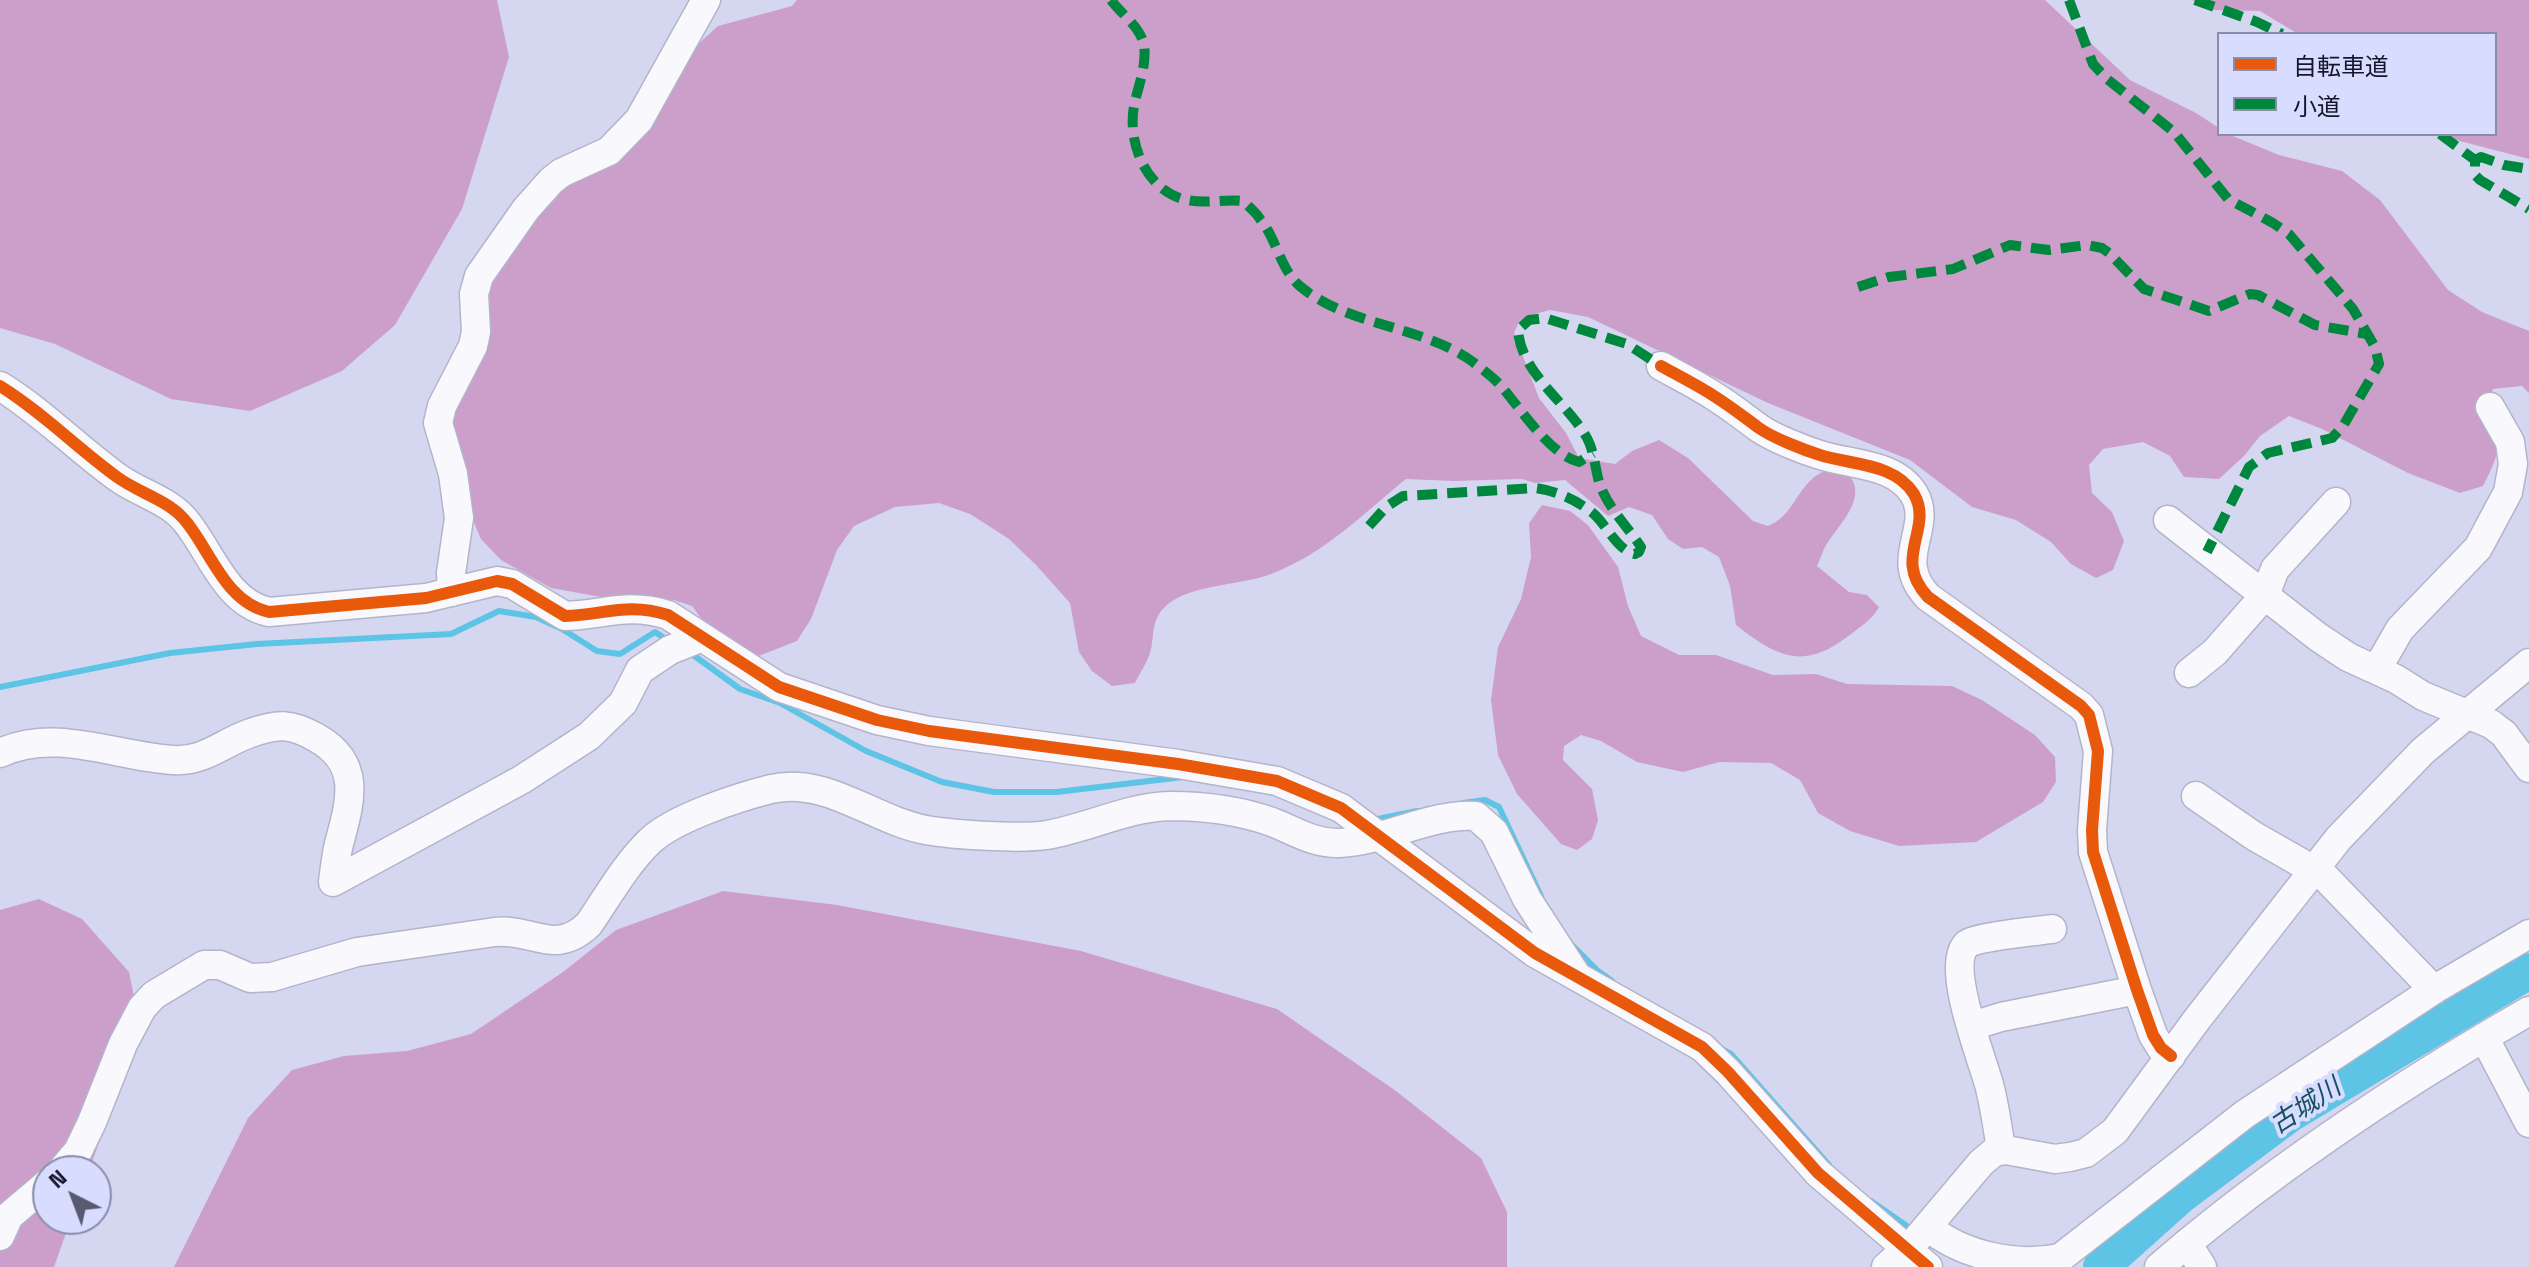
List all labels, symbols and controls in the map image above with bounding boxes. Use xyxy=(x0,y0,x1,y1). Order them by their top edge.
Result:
legend xyxy=(2217,32,2497,136)
text: 自転車道 xyxy=(2293,51,2389,82)
text: 小道 xyxy=(2293,91,2341,122)
water label: 古城川 xyxy=(2265,1073,2347,1141)
north arrow xyxy=(32,1155,112,1235)
text: N xyxy=(42,1163,72,1194)

